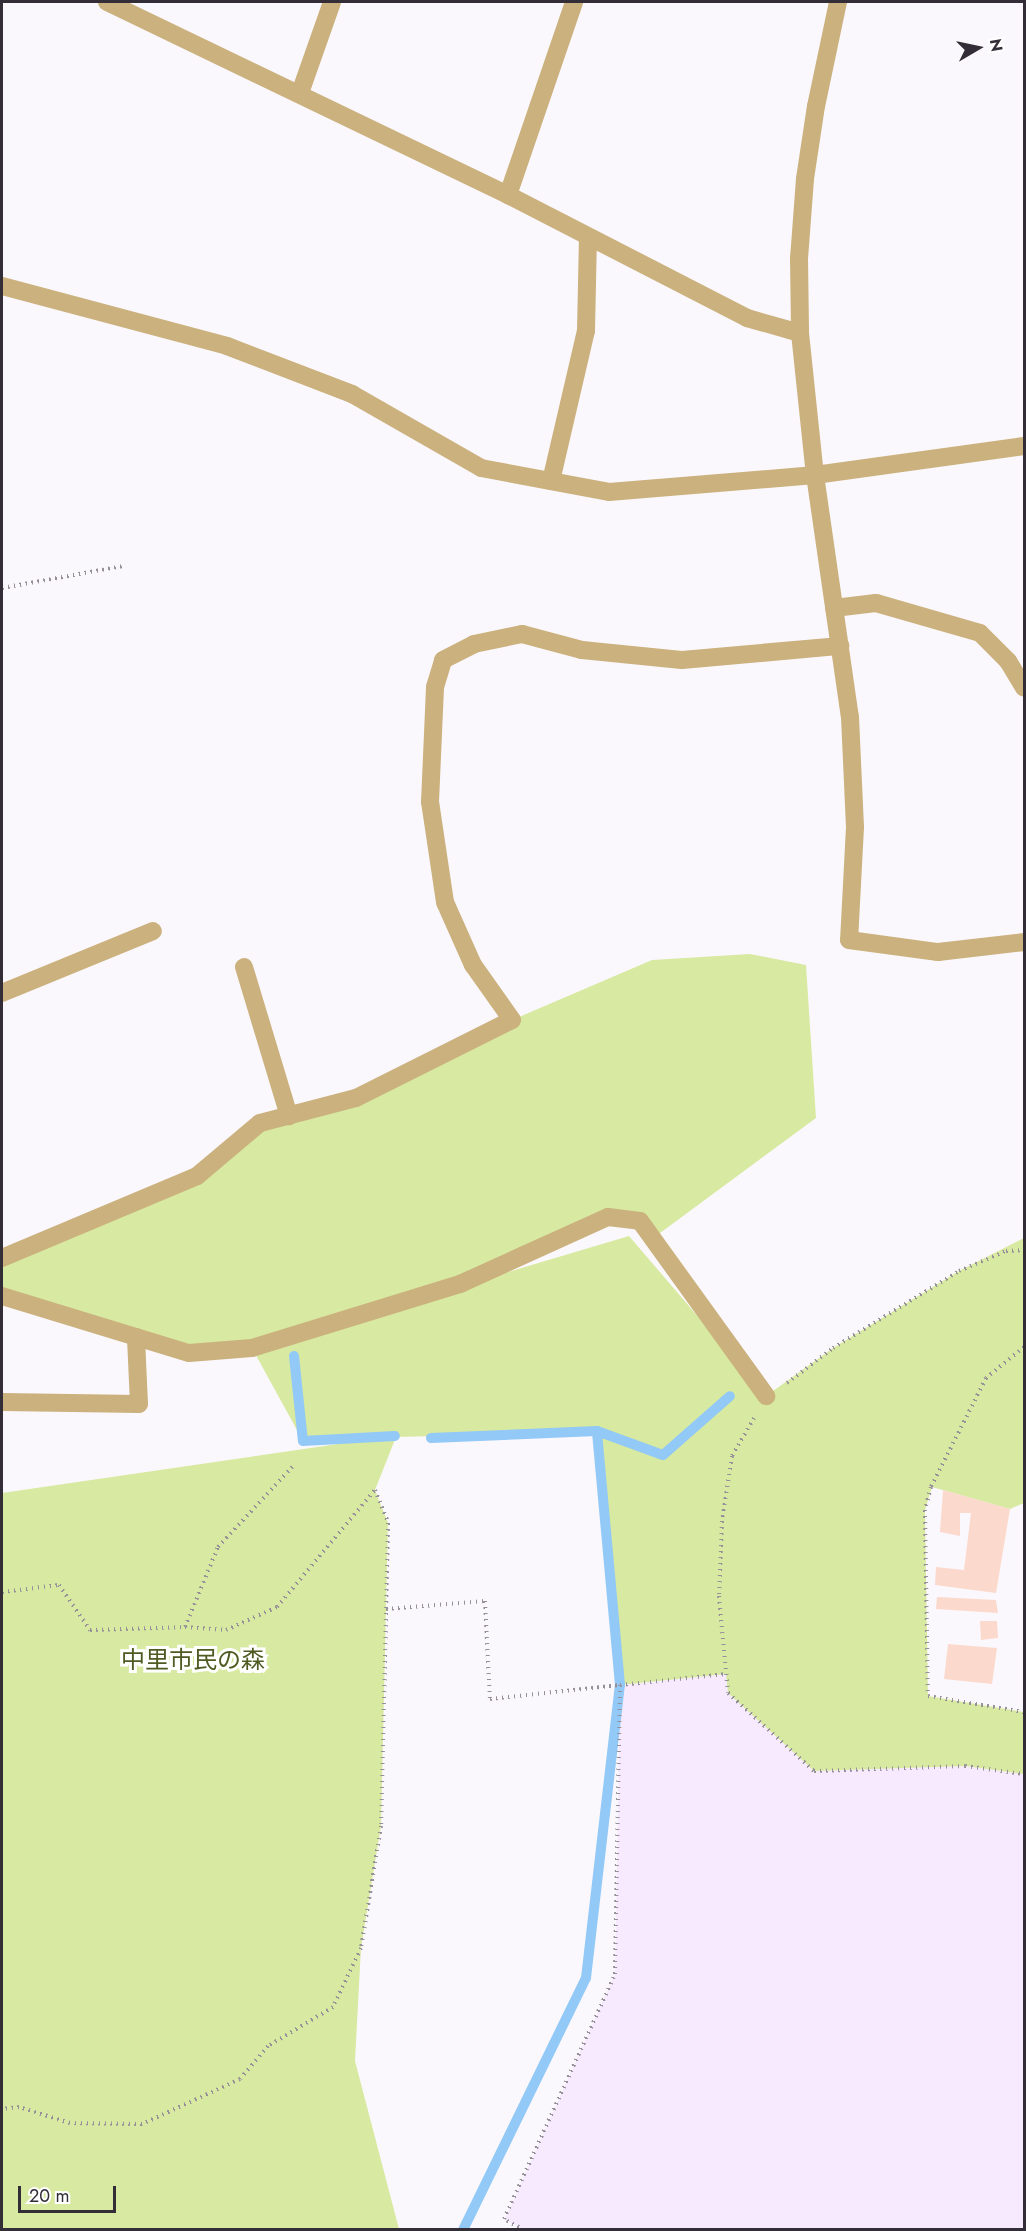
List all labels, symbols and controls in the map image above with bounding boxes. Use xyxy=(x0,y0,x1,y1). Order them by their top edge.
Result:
north arrow xyxy=(948,18,1008,78)
text: N xyxy=(984,37,1009,53)
park label: 中里市民の森 xyxy=(121,1646,265,1674)
scale bar xyxy=(21,2174,118,2212)
text: 20 m xyxy=(29,2183,69,2209)

